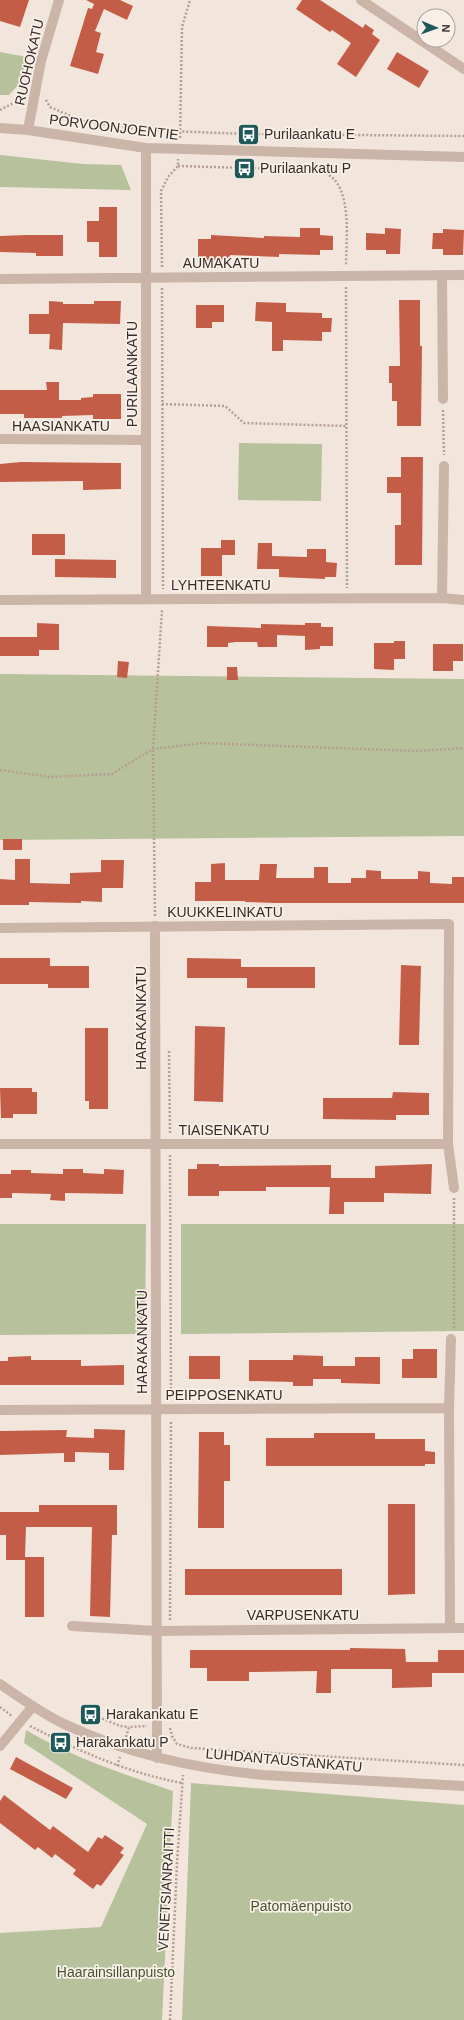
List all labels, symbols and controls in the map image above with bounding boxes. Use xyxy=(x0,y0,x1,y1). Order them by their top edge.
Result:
north arrow xyxy=(416,8,456,48)
street label: RUOHOKATU xyxy=(11,17,47,107)
text: N xyxy=(440,24,452,33)
street label: PORVOONJOENTIE xyxy=(48,111,180,143)
bus stop icon: Purilaankatu E xyxy=(235,121,261,147)
place label: Purilaankatu E xyxy=(264,126,355,142)
bus stop icon: Purilaankatu P xyxy=(232,155,258,181)
place label: Purilaankatu P xyxy=(260,160,351,176)
street label: AUMAKATU xyxy=(183,255,259,271)
street label: PURILAANKATU xyxy=(124,321,140,427)
street label: HAASIANKATU xyxy=(12,418,110,434)
street label: LYHTEENKATU xyxy=(171,577,271,593)
street label: KUUKKELINKATU xyxy=(167,904,283,920)
street label: HARAKANKATU xyxy=(133,966,149,1070)
street label: TIAISENKATU xyxy=(179,1122,269,1138)
street label: HARAKANKATU xyxy=(134,1290,150,1394)
street label: PEIPPOSENKATU xyxy=(165,1387,283,1403)
street label: VARPUSENKATU xyxy=(247,1607,359,1623)
bus stop icon: Harakankatu E xyxy=(78,1701,104,1727)
place label: Harakankatu E xyxy=(106,1706,199,1722)
bus stop icon: Harakankatu P xyxy=(48,1729,74,1755)
place label: Harakankatu P xyxy=(76,1734,169,1750)
street label: LUHDANTAUSTANKATU xyxy=(205,1745,363,1775)
street label: VENETSIANRAITTI xyxy=(155,1827,177,1951)
park label: Patomäenpuisto xyxy=(250,1898,352,1914)
park label: Haarainsillanpuisto xyxy=(57,1964,175,1980)

